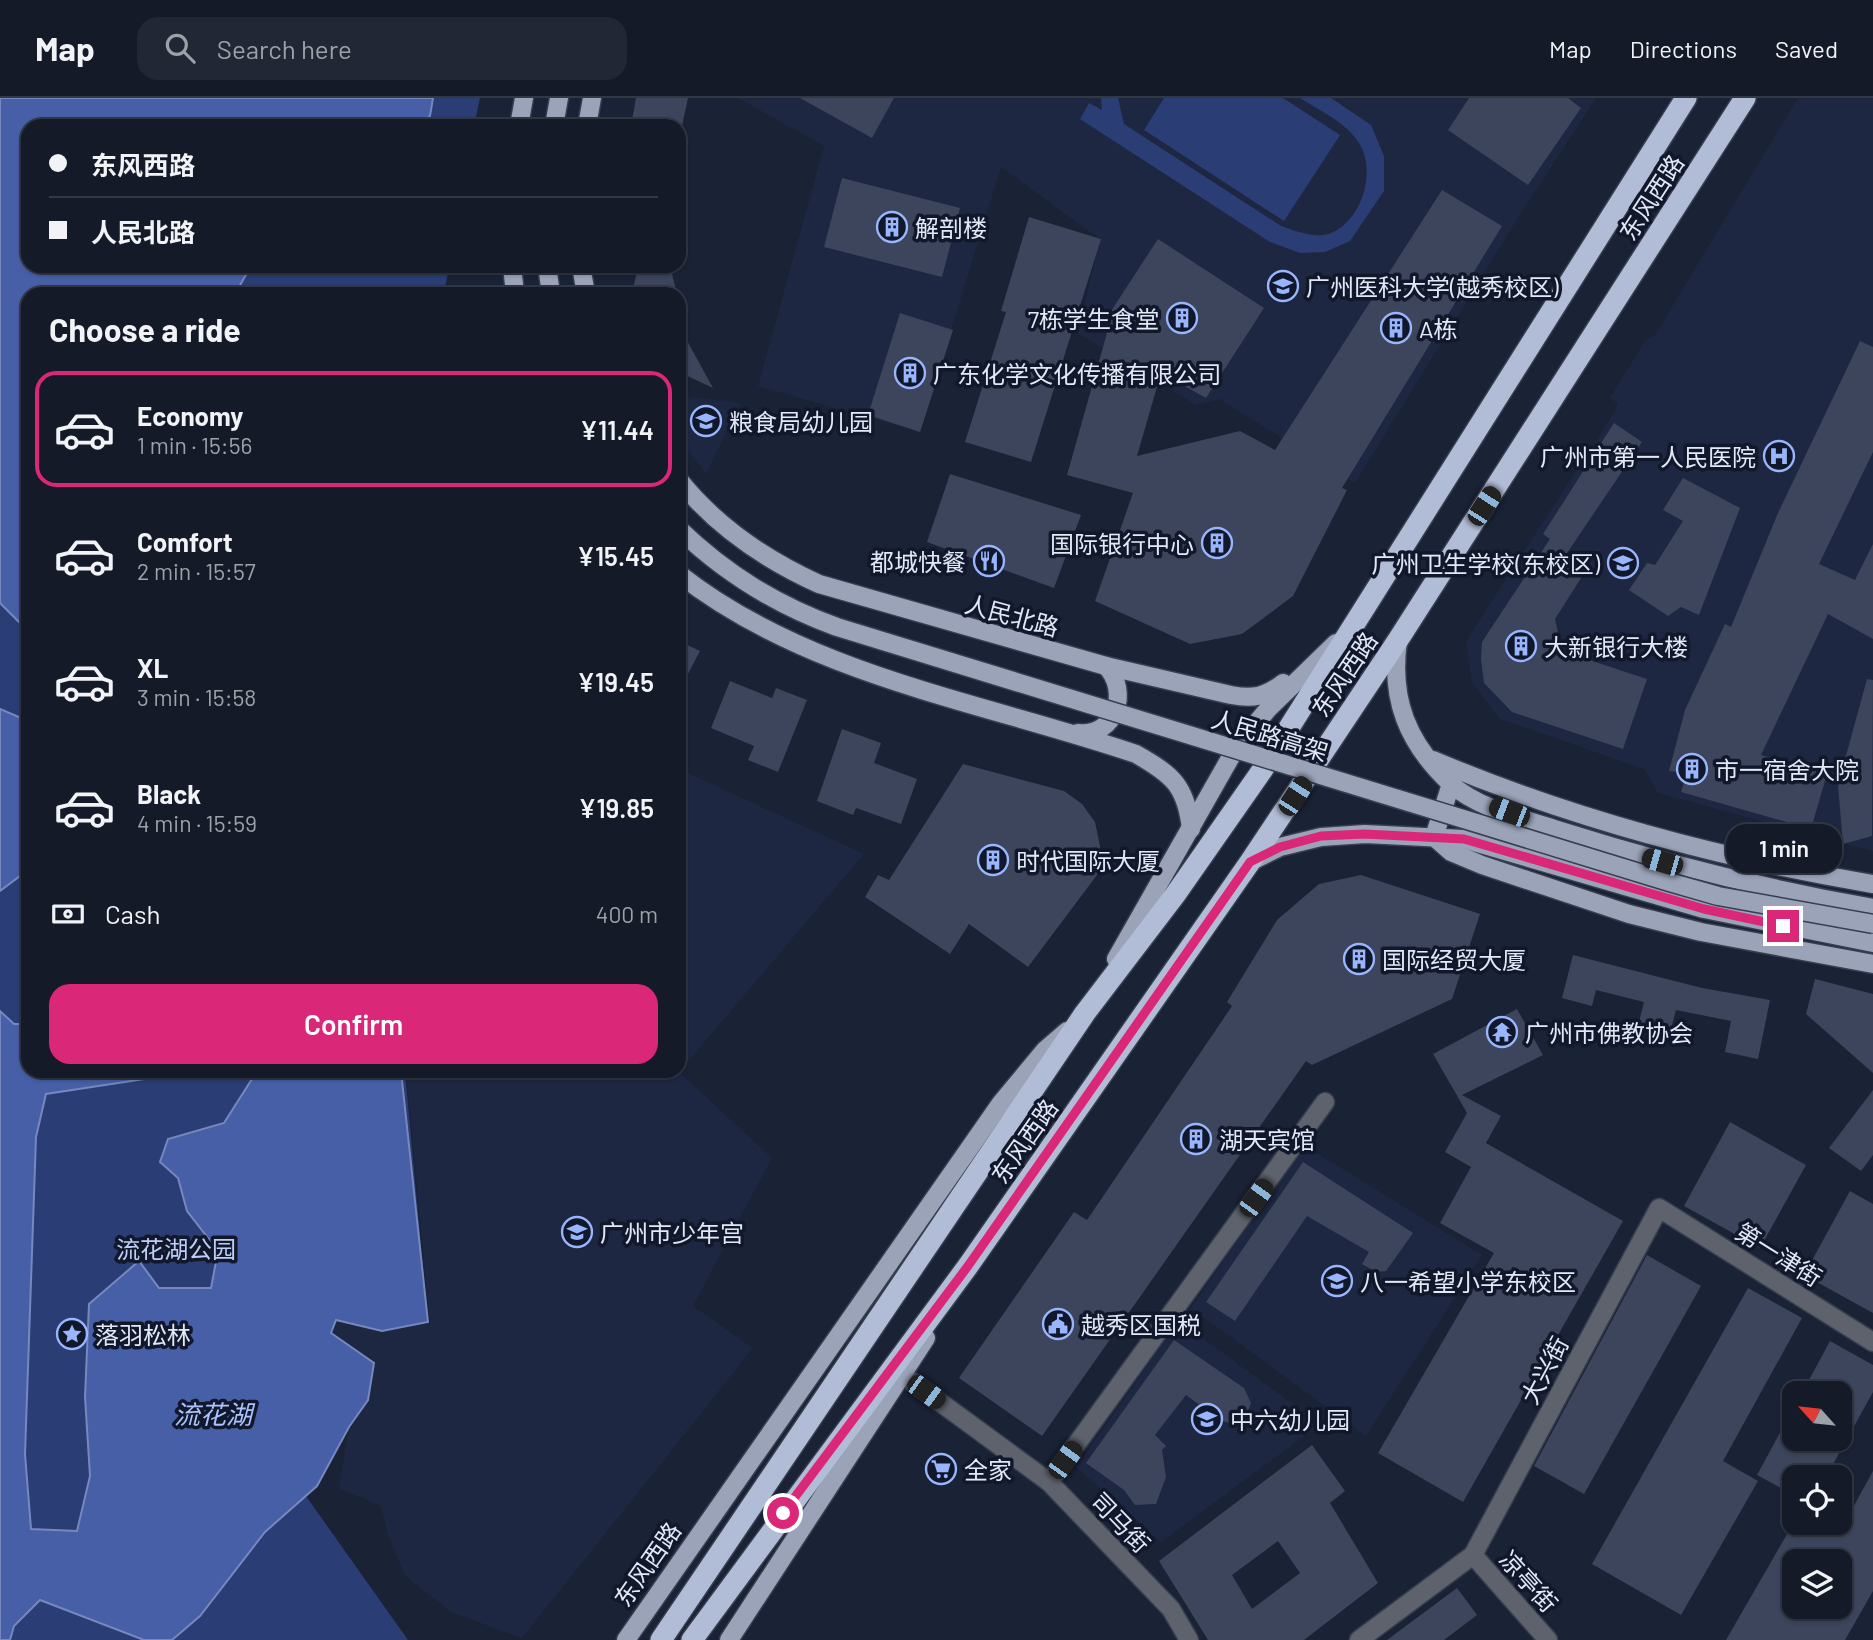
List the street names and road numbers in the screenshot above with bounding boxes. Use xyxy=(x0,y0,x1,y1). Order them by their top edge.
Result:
street label: 东风西路 xyxy=(1613,149,1689,245)
street label: 人民北路 xyxy=(962,589,1062,641)
street label: 东风西路 xyxy=(1305,626,1383,722)
street label: 人民路高架 xyxy=(1208,704,1332,766)
street label: 东风西路 xyxy=(985,1093,1063,1189)
street label: 第一津街 xyxy=(1731,1216,1827,1292)
street label: 大兴街 xyxy=(1514,1331,1574,1409)
street label: 司马街 xyxy=(1086,1486,1156,1558)
street label: 东风西路 xyxy=(608,1516,686,1612)
street label: 凉亭街 xyxy=(1494,1545,1564,1617)

